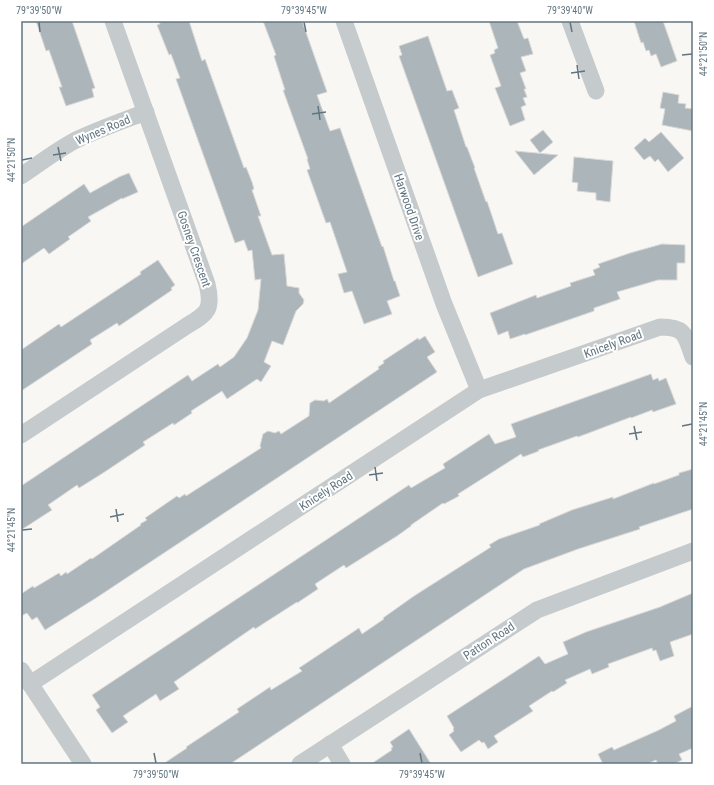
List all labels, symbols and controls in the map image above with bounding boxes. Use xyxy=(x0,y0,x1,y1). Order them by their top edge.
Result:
text: 79°39'50"W xyxy=(16,5,62,16)
text: 79°39'45"W xyxy=(281,5,327,16)
text: 79°39'40"W xyxy=(547,5,593,16)
text: 44°21'50"N xyxy=(698,32,709,76)
street label: Wynes Road xyxy=(74,112,132,148)
text: 44°21'50"N xyxy=(6,138,17,182)
street label: Harwood Drive xyxy=(391,172,427,242)
street label: Gosney Crescent xyxy=(174,209,214,289)
street label: Knicely Road xyxy=(582,327,644,361)
text: 44°21'45"N xyxy=(698,402,709,446)
street label: Knicely Road xyxy=(297,469,355,513)
text: 44°21'45"N xyxy=(6,508,17,552)
street label: Patton Road xyxy=(461,619,517,663)
text: 79°39'50"W xyxy=(133,769,179,780)
text: 79°39'45"W xyxy=(399,769,445,780)

